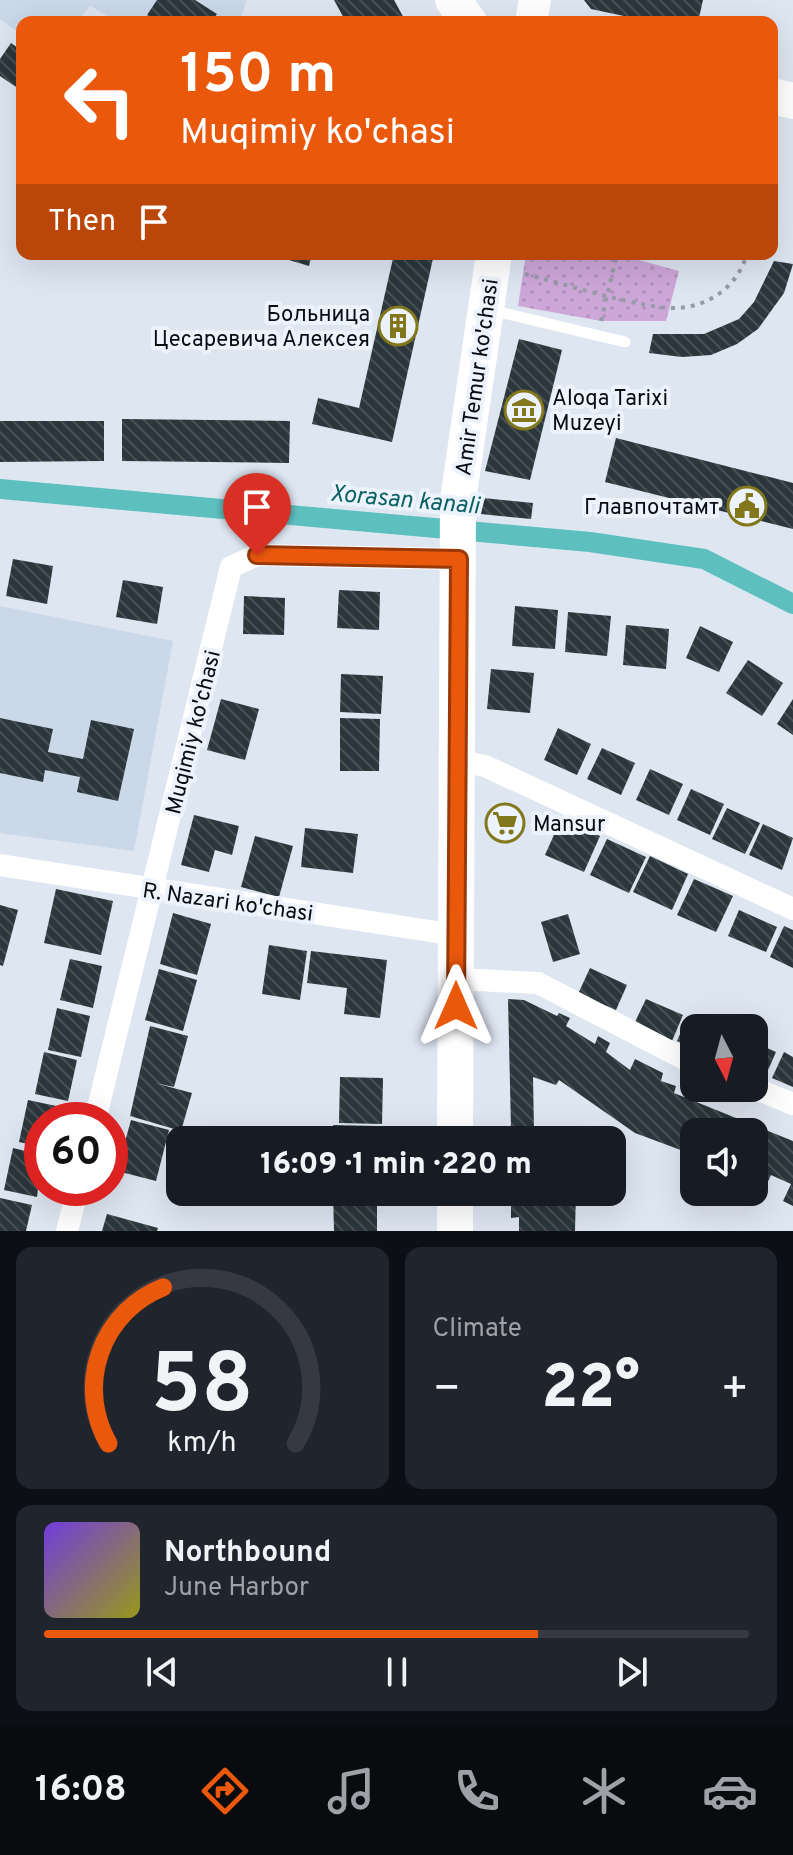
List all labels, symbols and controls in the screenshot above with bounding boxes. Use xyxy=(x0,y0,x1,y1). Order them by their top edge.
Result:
text: 150 m xyxy=(180,42,336,112)
icon: left xyxy=(48,48,152,152)
text: Muqimiy ko'chasi xyxy=(180,111,455,157)
icon: arrive xyxy=(132,200,176,244)
text: Then xyxy=(48,204,116,241)
street label: Amir Temur ko'chasi xyxy=(451,277,506,478)
place label: Больница Цесаревича Алексея xyxy=(153,302,370,354)
building icon: Больница Цесаревича Алексея xyxy=(377,305,419,347)
place label: Aloqa Tarixi Muzeyi xyxy=(552,386,668,438)
museum icon: Aloqa Tarixi Muzeyi xyxy=(503,389,545,431)
pin xyxy=(223,473,291,555)
water label: Xorasan kanali xyxy=(329,480,482,523)
icon: arrive xyxy=(235,485,279,529)
public building icon: Главпочтамт xyxy=(726,485,768,527)
place label: Главпочтамт xyxy=(584,495,719,522)
street label: Muqimiy ko'chasi xyxy=(161,648,228,817)
supermarket icon: Mansur xyxy=(484,802,526,844)
place label: Mansur xyxy=(533,812,606,839)
street label: R. Nazari ko'chasi xyxy=(141,878,315,929)
position arrow xyxy=(414,964,498,1048)
north arrow xyxy=(680,1014,768,1102)
map controls xyxy=(680,1014,768,1206)
speed limit sign: 60 xyxy=(24,1102,128,1206)
button: sound xyxy=(680,1118,768,1206)
text: 16:09 · 1 min · 220 m xyxy=(260,1147,532,1184)
text: Climate xyxy=(433,1313,522,1346)
text: 58 xyxy=(151,1337,254,1442)
text: 22° xyxy=(542,1353,640,1429)
text: − xyxy=(433,1363,461,1419)
text: + xyxy=(721,1363,749,1419)
text: km/h xyxy=(168,1426,237,1462)
text: Northbound xyxy=(164,1535,331,1572)
text: June Harbor xyxy=(164,1572,309,1605)
icon: previous xyxy=(140,1650,184,1694)
icon: pause xyxy=(375,1650,419,1694)
icon: next xyxy=(610,1650,654,1694)
icon: directions xyxy=(197,1763,253,1819)
icon: music xyxy=(323,1763,379,1819)
icon: phone xyxy=(449,1763,505,1819)
icon: climate xyxy=(576,1763,632,1819)
icon: car xyxy=(702,1763,758,1819)
text: 16:08 xyxy=(35,1768,127,1814)

